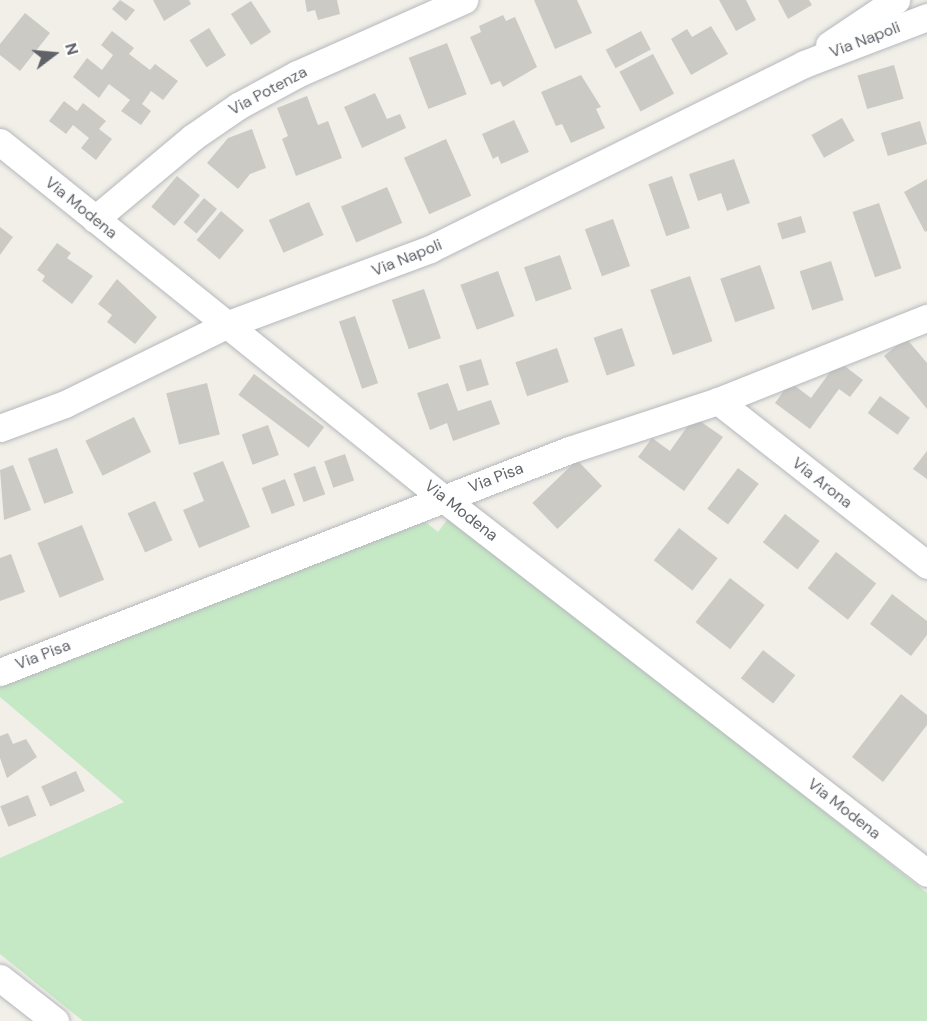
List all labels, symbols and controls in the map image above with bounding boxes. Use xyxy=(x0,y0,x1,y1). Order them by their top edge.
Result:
street label: Via Napoli xyxy=(827,18,903,62)
north arrow xyxy=(24,24,84,84)
text: N xyxy=(60,40,83,57)
street label: Via Potenza xyxy=(226,62,310,120)
street label: Via Modena xyxy=(41,173,121,243)
street label: Via Napoli xyxy=(369,235,445,281)
street label: Via Arona xyxy=(788,454,856,512)
street label: Via Pisa xyxy=(466,459,526,497)
street label: Via Modena xyxy=(421,477,501,545)
street label: Via Pisa xyxy=(13,636,73,674)
street label: Via Modena xyxy=(804,775,884,843)

